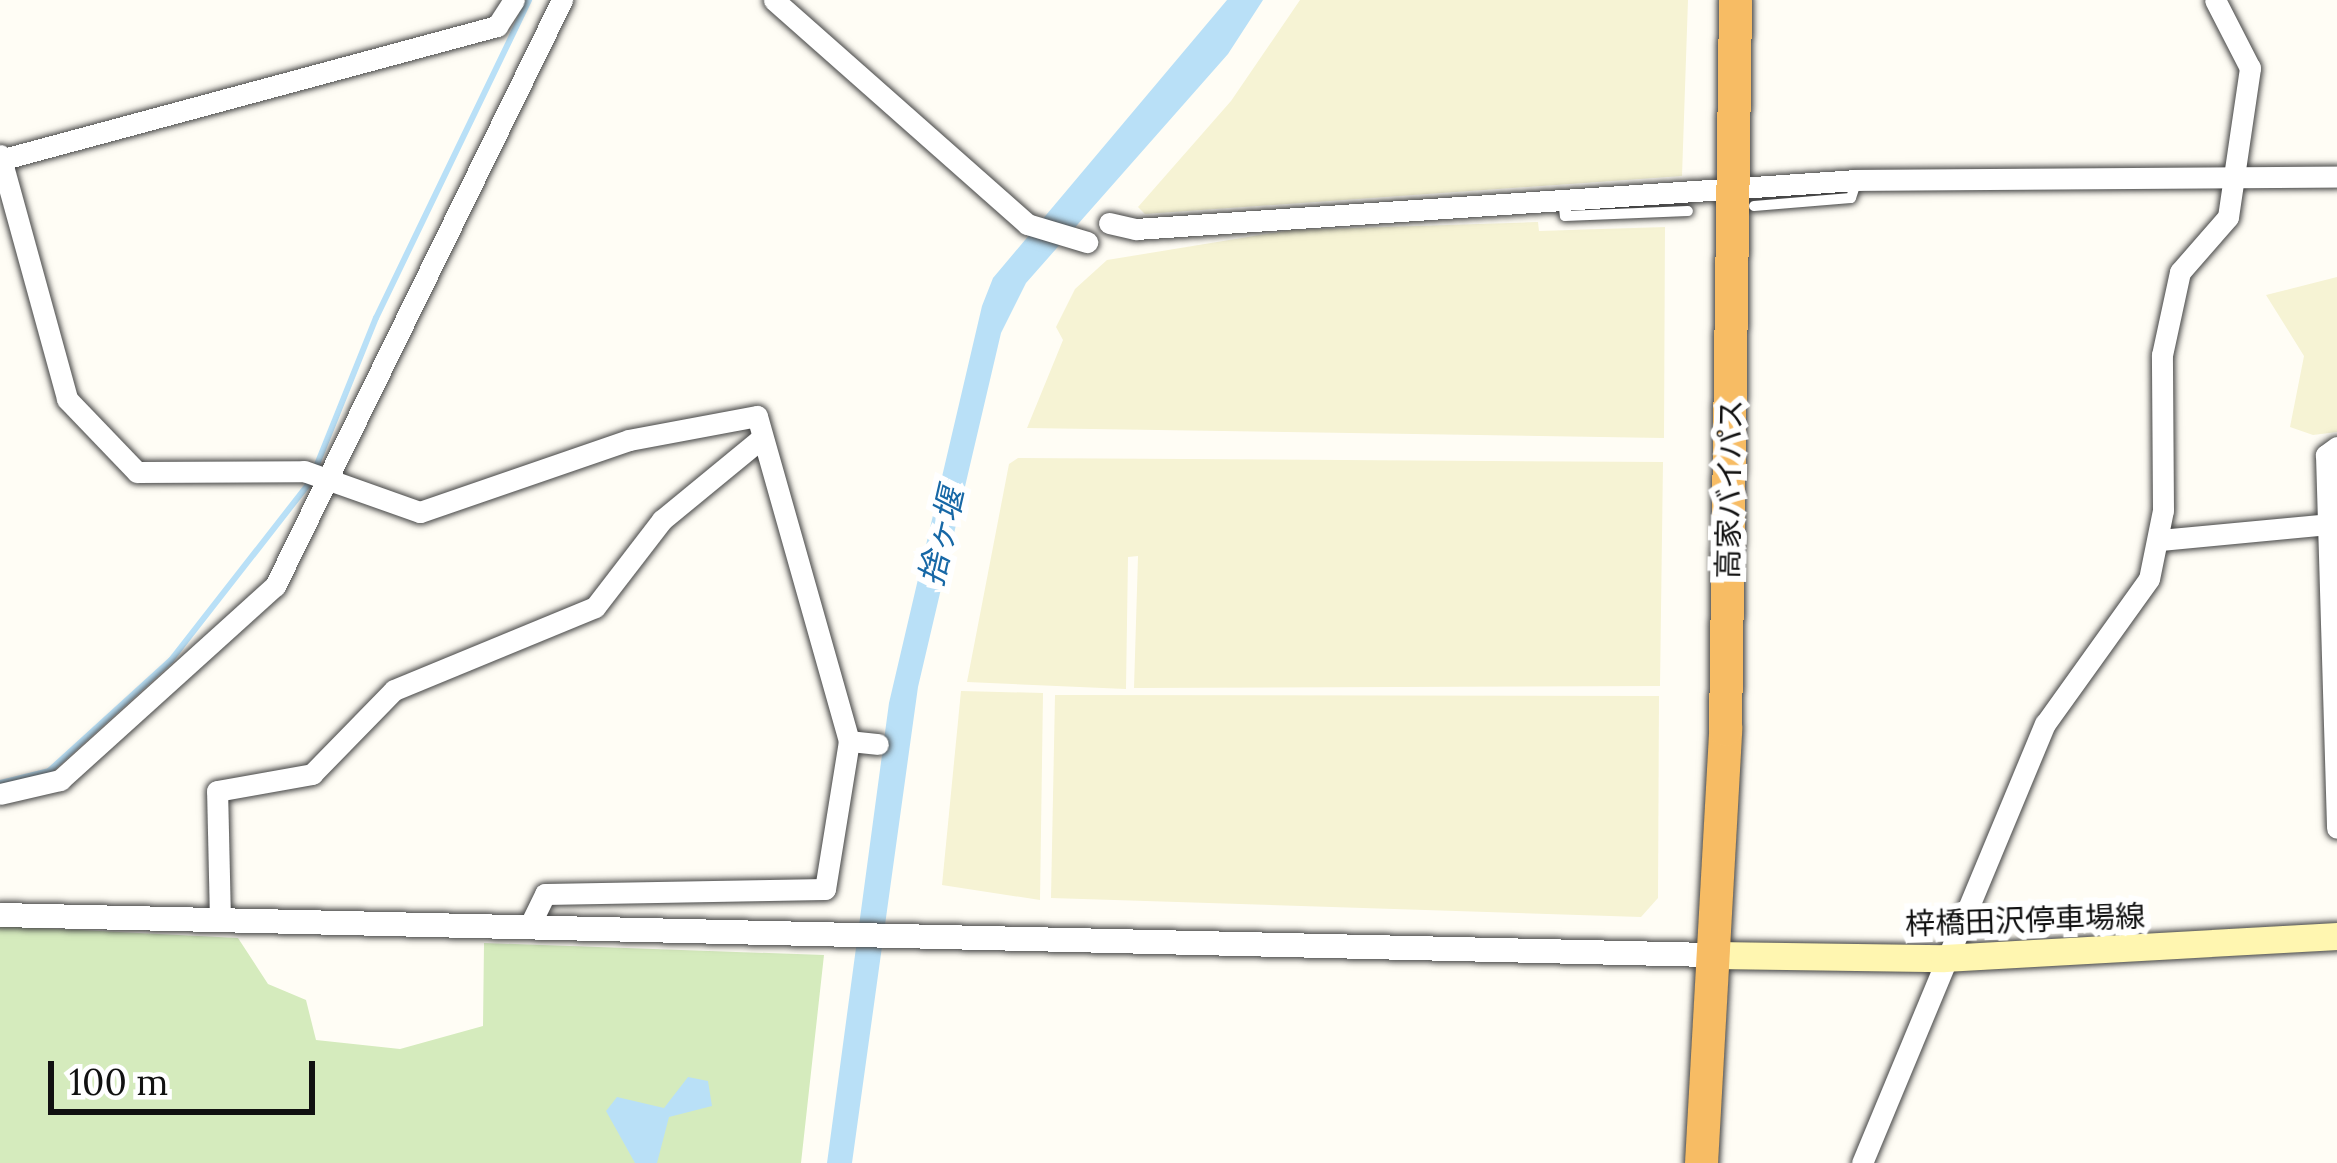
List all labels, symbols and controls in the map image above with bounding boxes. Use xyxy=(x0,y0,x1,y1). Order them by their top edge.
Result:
street label: 高家バイパス xyxy=(1709,399,1749,579)
water label: 捨ヶ堰 xyxy=(912,484,972,590)
street label: 梓橋田沢停車場線 xyxy=(1904,898,2146,942)
scale bar xyxy=(54,1037,321,1111)
text: 100 m xyxy=(69,1059,168,1105)

